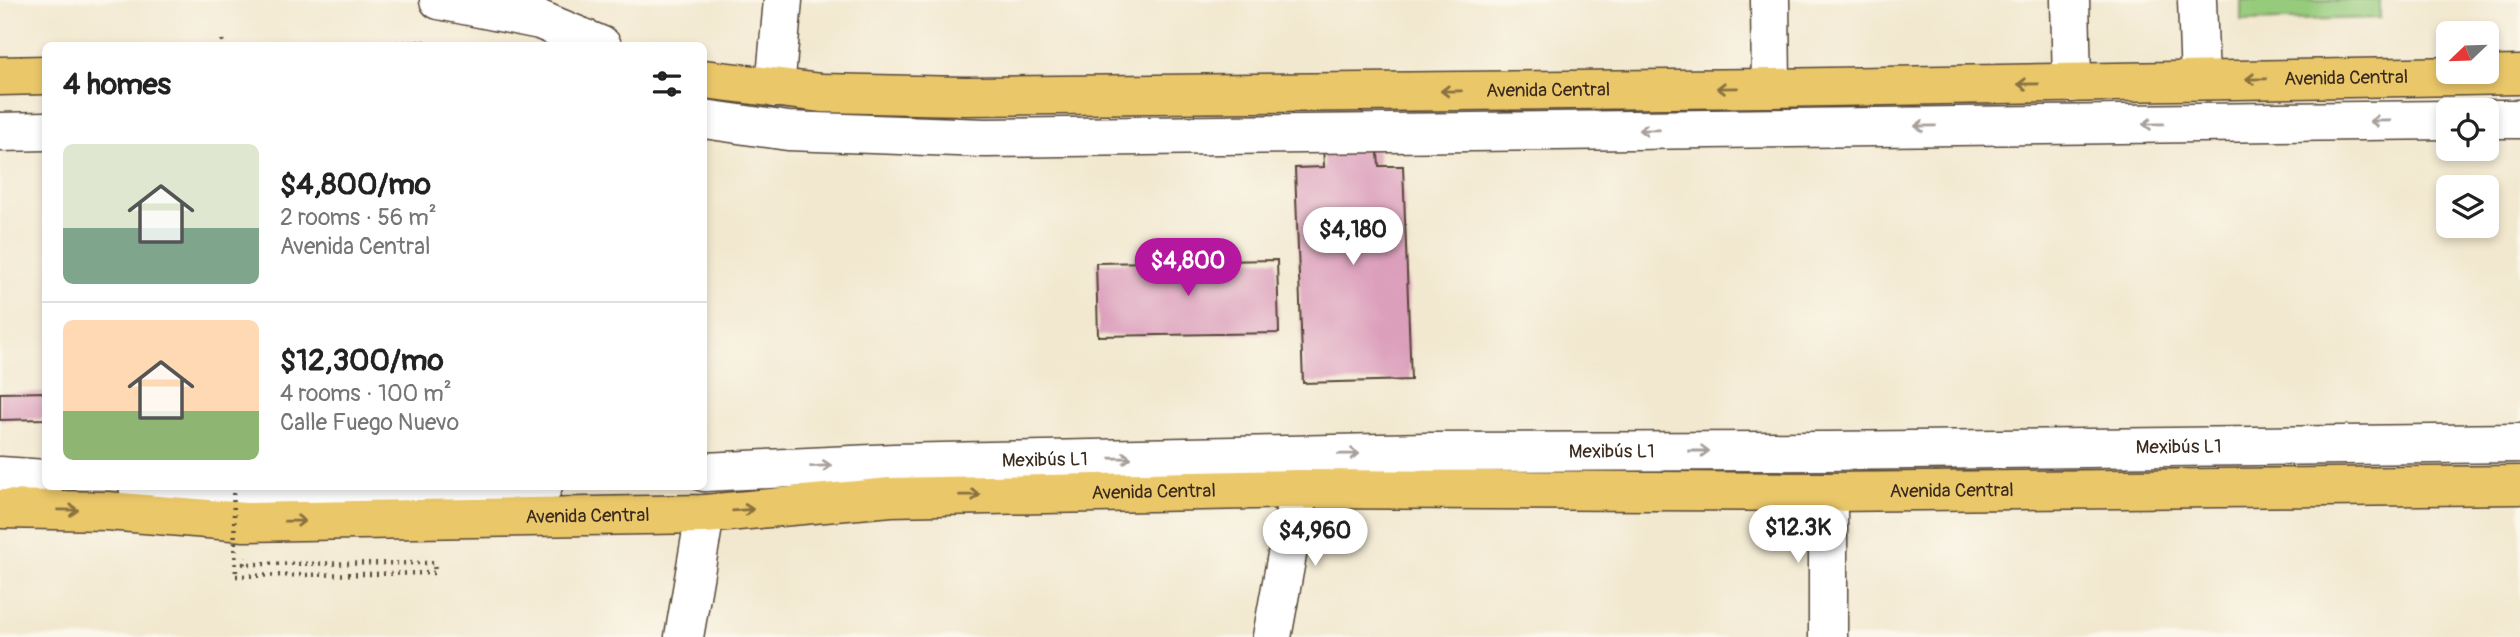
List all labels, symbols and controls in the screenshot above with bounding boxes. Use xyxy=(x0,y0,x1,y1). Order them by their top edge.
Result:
north arrow xyxy=(2436,21,2499,84)
map controls xyxy=(2436,21,2499,238)
icon: filters xyxy=(648,65,686,103)
street label: Avenida Central xyxy=(2284,65,2408,91)
text: 4 homes xyxy=(63,66,171,103)
one-way arrow xyxy=(2245,72,2268,86)
one-way arrow xyxy=(2017,77,2040,90)
street label: Avenida Central xyxy=(1486,78,1610,103)
one-way arrow xyxy=(1716,81,1739,95)
one-way arrow xyxy=(1440,84,1463,98)
button: locate xyxy=(2436,98,2499,161)
one-way arrow xyxy=(2369,114,2392,128)
one-way arrow xyxy=(2141,117,2164,130)
one-way arrow xyxy=(1914,119,1937,133)
one-way arrow xyxy=(1637,123,1660,136)
text: $4,800/mo xyxy=(280,166,431,203)
icon: home xyxy=(119,172,203,256)
button: layers xyxy=(2436,175,2499,238)
text: 2 rooms · 56 m² xyxy=(280,203,437,232)
pin: $4,180 xyxy=(1296,208,1410,267)
text: $4,180 xyxy=(1319,215,1387,244)
text: Avenida Central xyxy=(280,232,430,261)
pin: $4,800 xyxy=(1131,238,1245,298)
text: $4,800 xyxy=(1151,246,1225,275)
text: $12,300/mo xyxy=(280,342,444,379)
icon: home xyxy=(119,348,203,432)
text: 4 rooms · 100 m² xyxy=(280,379,452,408)
text: Calle Fuego Nuevo xyxy=(280,408,459,437)
street label: Mexibús L1 xyxy=(2136,434,2222,459)
street label: Mexibús L1 xyxy=(1569,439,1655,464)
one-way arrow xyxy=(1687,444,1710,458)
street label: Mexibús L1 xyxy=(1002,447,1088,473)
one-way arrow xyxy=(1337,447,1360,460)
one-way arrow xyxy=(1110,451,1133,465)
one-way arrow xyxy=(809,460,832,473)
street label: Avenida Central xyxy=(1889,478,2014,503)
street label: Avenida Central xyxy=(1091,479,1216,505)
one-way arrow xyxy=(958,488,981,502)
street label: Avenida Central xyxy=(525,503,650,529)
one-way arrow xyxy=(731,503,754,516)
one-way arrow xyxy=(56,504,79,517)
pin: $12.3K xyxy=(1741,505,1855,565)
pin: $4,960 xyxy=(1258,508,1372,568)
text: $12.3K xyxy=(1765,513,1831,542)
one-way arrow xyxy=(284,514,307,528)
text: $4,960 xyxy=(1279,516,1351,545)

